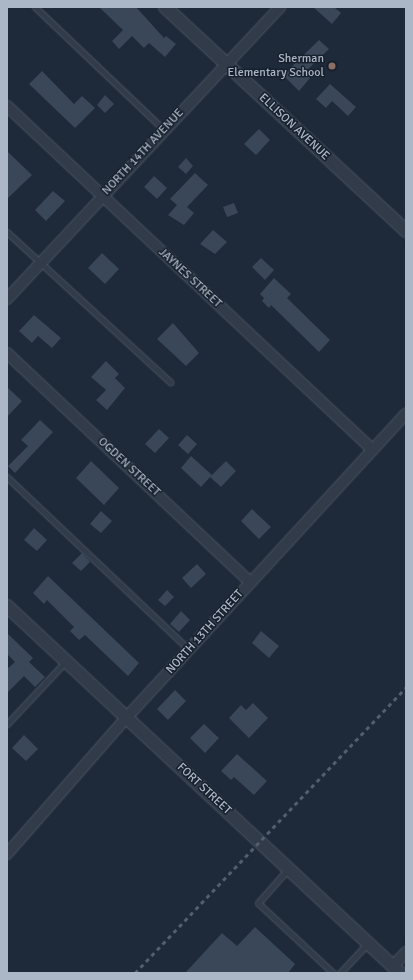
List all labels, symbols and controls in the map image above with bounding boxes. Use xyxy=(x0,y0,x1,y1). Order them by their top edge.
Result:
place label: Sherman Elementary School xyxy=(228,52,324,80)
marker: Sherman Elementary School xyxy=(327,61,337,71)
street label: ELLISON AVENUE xyxy=(256,91,332,163)
street label: NORTH 14TH AVENUE xyxy=(99,106,187,198)
street label: JAYNES STREET xyxy=(155,245,225,311)
street label: OGDEN STREET xyxy=(95,434,163,500)
street label: NORTH 13TH STREET xyxy=(163,587,247,677)
street label: FORT STREET xyxy=(174,760,234,818)

